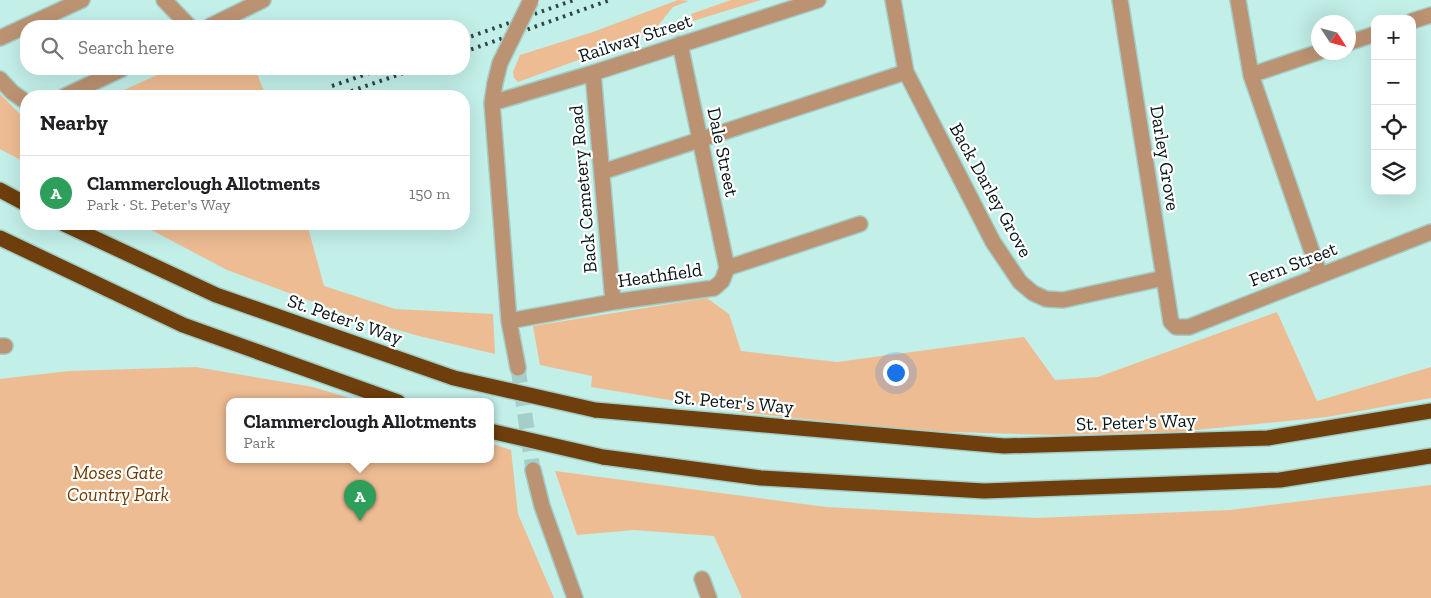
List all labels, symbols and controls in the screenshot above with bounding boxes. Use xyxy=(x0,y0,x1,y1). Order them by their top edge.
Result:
street label: Railway Street xyxy=(575,9,695,67)
north arrow xyxy=(1311,15,1356,60)
map controls xyxy=(1371,15,1416,195)
button: + xyxy=(1371,15,1416,60)
search box xyxy=(20,20,470,75)
icon: search xyxy=(38,34,66,62)
text: Search here xyxy=(78,36,174,59)
button: − xyxy=(1371,60,1416,105)
street label: Back Cemetery Road xyxy=(564,103,602,274)
street label: Darley Grove xyxy=(1145,104,1185,212)
street label: Dale Street xyxy=(702,105,744,199)
button: locate xyxy=(1371,105,1416,150)
text: Nearby xyxy=(40,110,108,135)
street label: Back Darley Grove xyxy=(945,119,1037,261)
button: layers xyxy=(1371,150,1416,195)
text: Clammerclough Allotments xyxy=(87,172,320,195)
text: A xyxy=(51,184,62,203)
text: 150 m xyxy=(409,184,450,203)
text: Park · St. Peter's Way xyxy=(87,195,231,214)
street label: Fern Street xyxy=(1246,237,1340,291)
street label: Heathfield xyxy=(616,258,704,292)
street label: St. Peter's Way xyxy=(285,289,406,349)
your location xyxy=(883,360,909,386)
street label: St. Peter's Way xyxy=(673,385,795,419)
popup xyxy=(226,398,494,463)
street label: St. Peter's Way xyxy=(1076,408,1197,436)
text: Clammerclough Allotments xyxy=(243,410,477,433)
text: Park xyxy=(243,433,275,452)
park label: Moses Gate Country Park xyxy=(67,461,169,506)
pin: A xyxy=(344,480,376,521)

